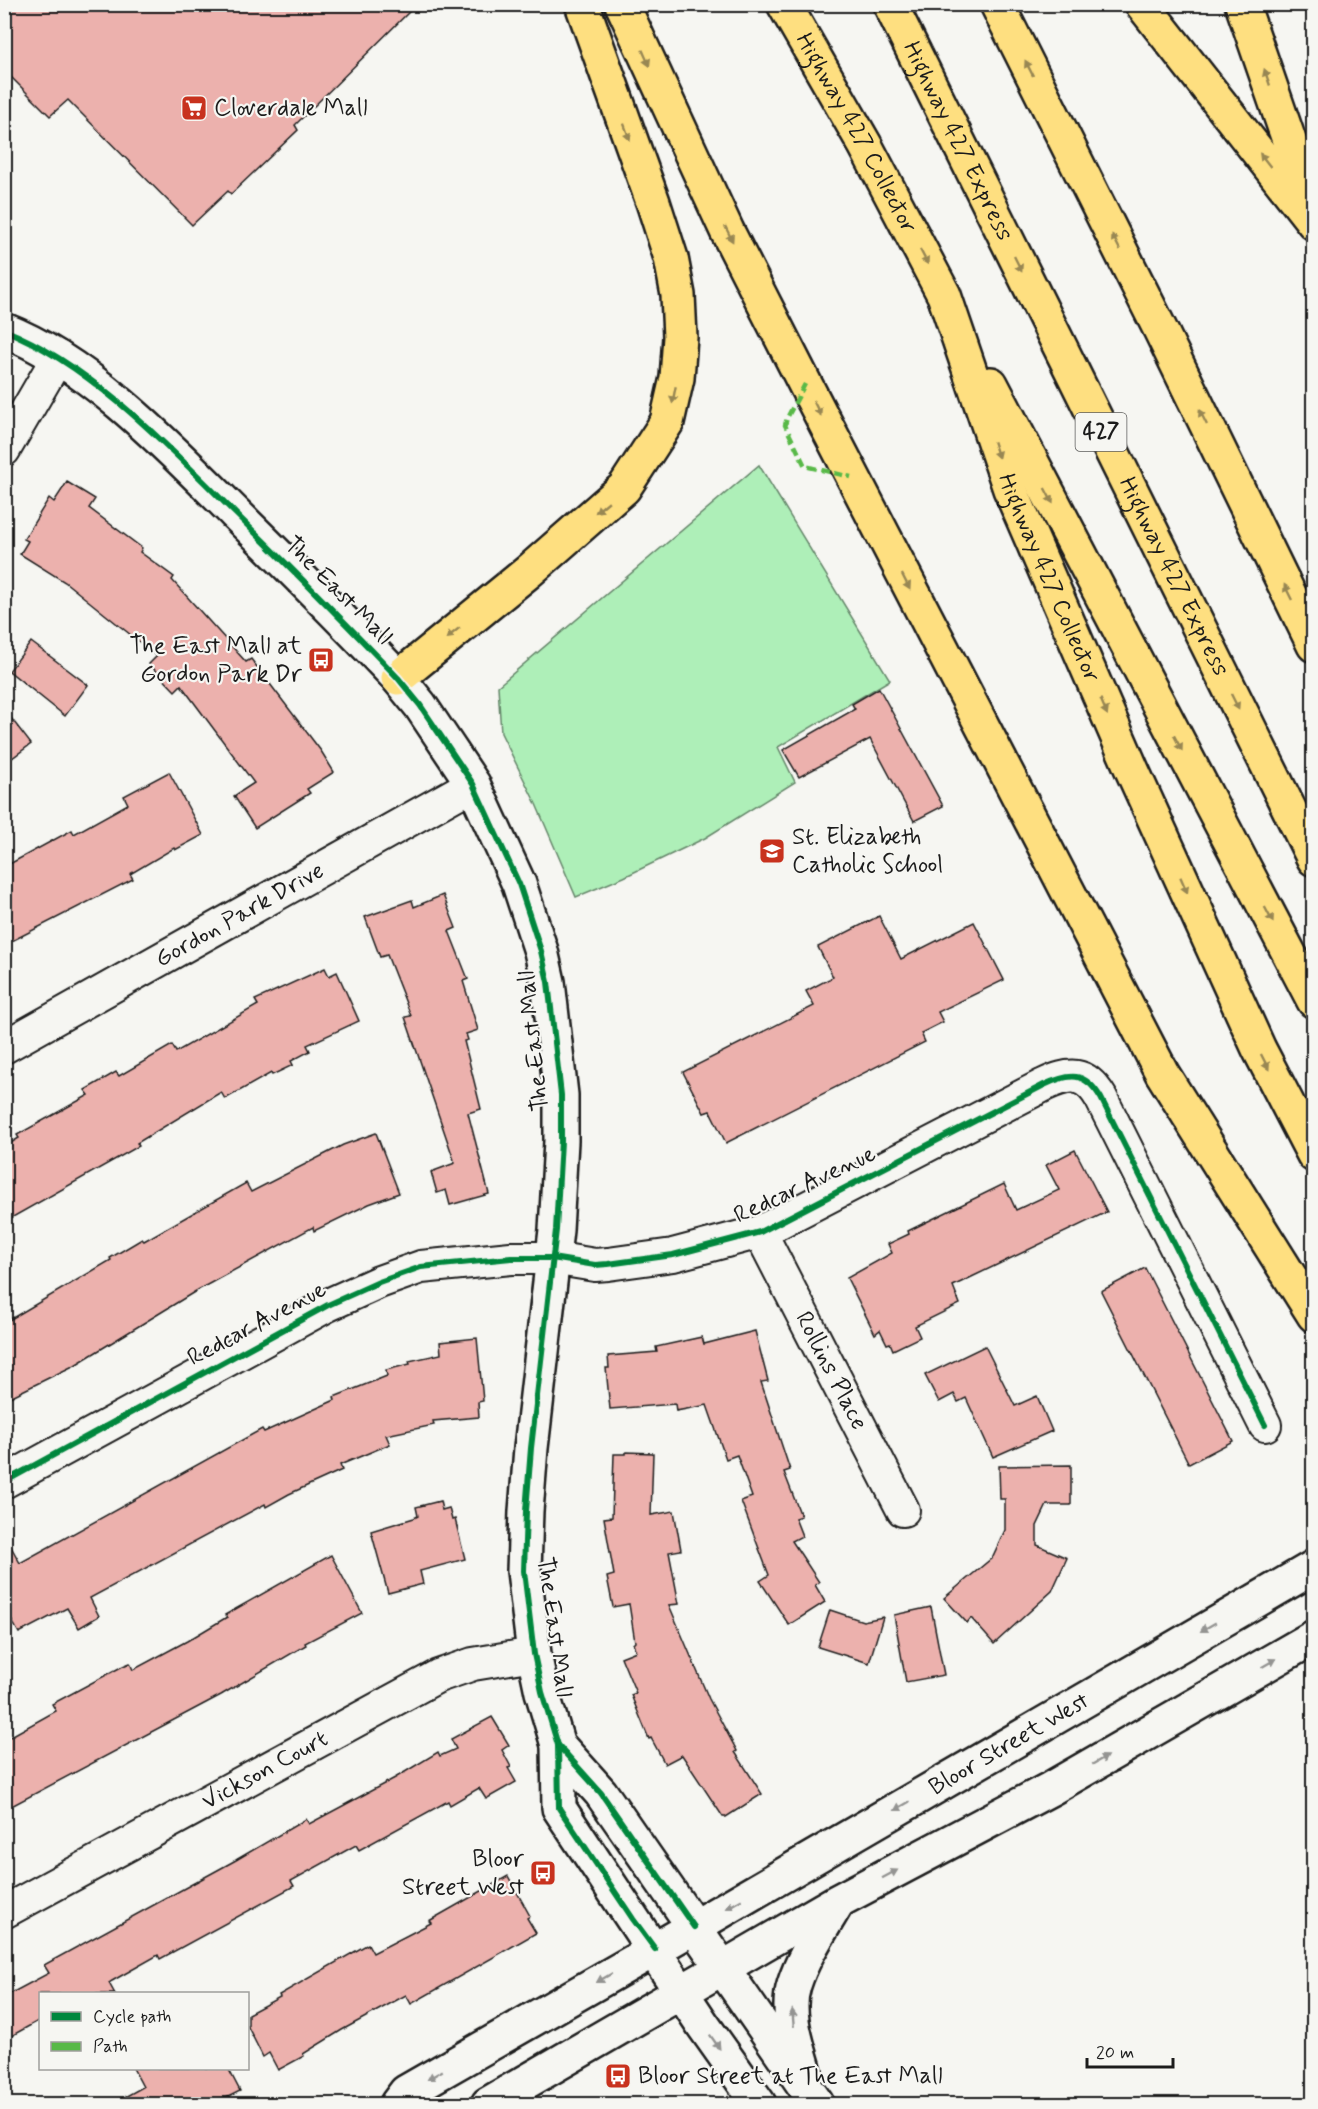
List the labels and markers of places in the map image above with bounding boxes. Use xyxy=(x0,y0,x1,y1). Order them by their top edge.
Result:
supermarket icon: Cloverdale Mall xyxy=(179,93,209,123)
place label: Cloverdale Mall xyxy=(214,93,368,124)
place label: The East Mall at Gordon Park Dr xyxy=(129,631,303,690)
bus stop icon: The East Mall at Gordon Park Dr xyxy=(306,645,336,675)
place label: St. Elizabeth Catholic School xyxy=(792,822,943,881)
school or university icon: St. Elizabeth Catholic School xyxy=(757,836,787,866)
place label: Bloor Street West xyxy=(402,1844,525,1903)
bus stop icon: Bloor Street West xyxy=(528,1858,558,1888)
bus stop icon: Bloor Street at The East Mall xyxy=(603,2061,633,2091)
place label: Bloor Street at The East Mall xyxy=(638,2061,942,2092)

